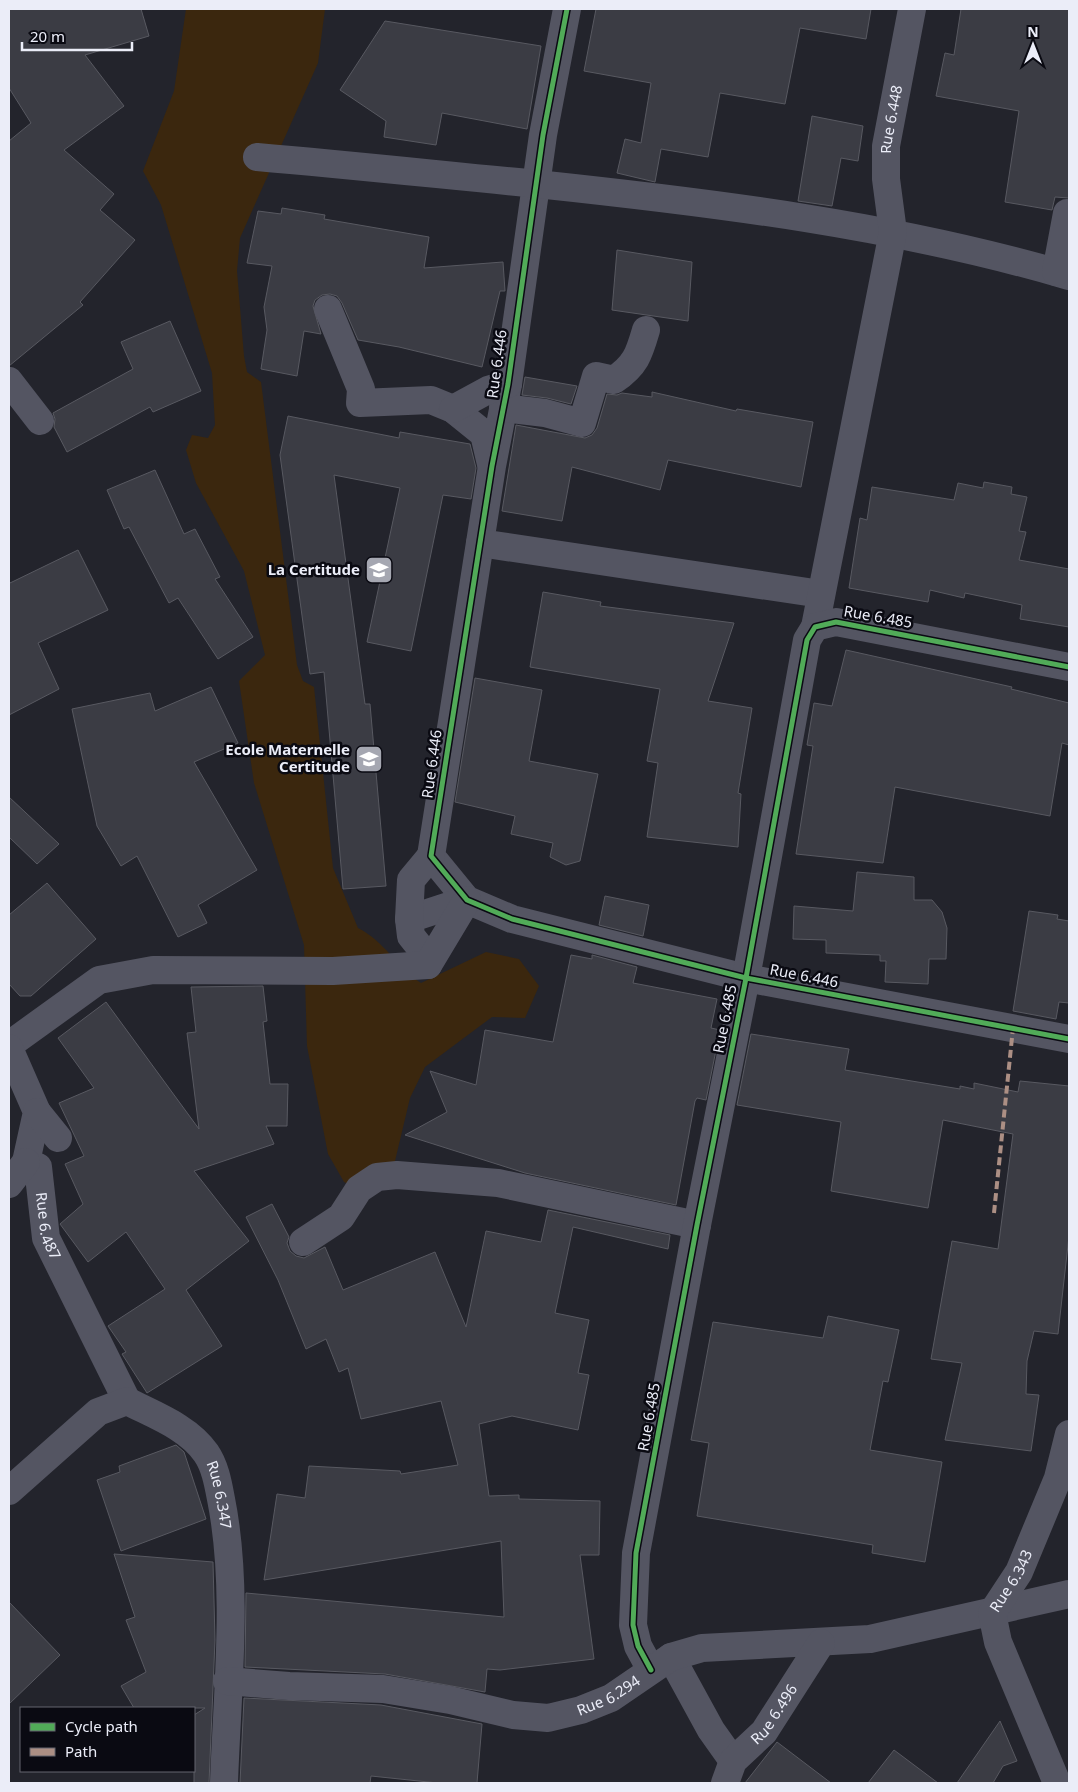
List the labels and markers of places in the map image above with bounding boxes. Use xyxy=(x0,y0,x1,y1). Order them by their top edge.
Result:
school or university icon: La Certitude xyxy=(364,555,394,585)
place label: La Certitude xyxy=(268,559,360,579)
place label: Ecole Maternelle Certitude xyxy=(225,739,350,776)
school or university icon: Ecole Maternelle Certitude xyxy=(354,744,384,774)

